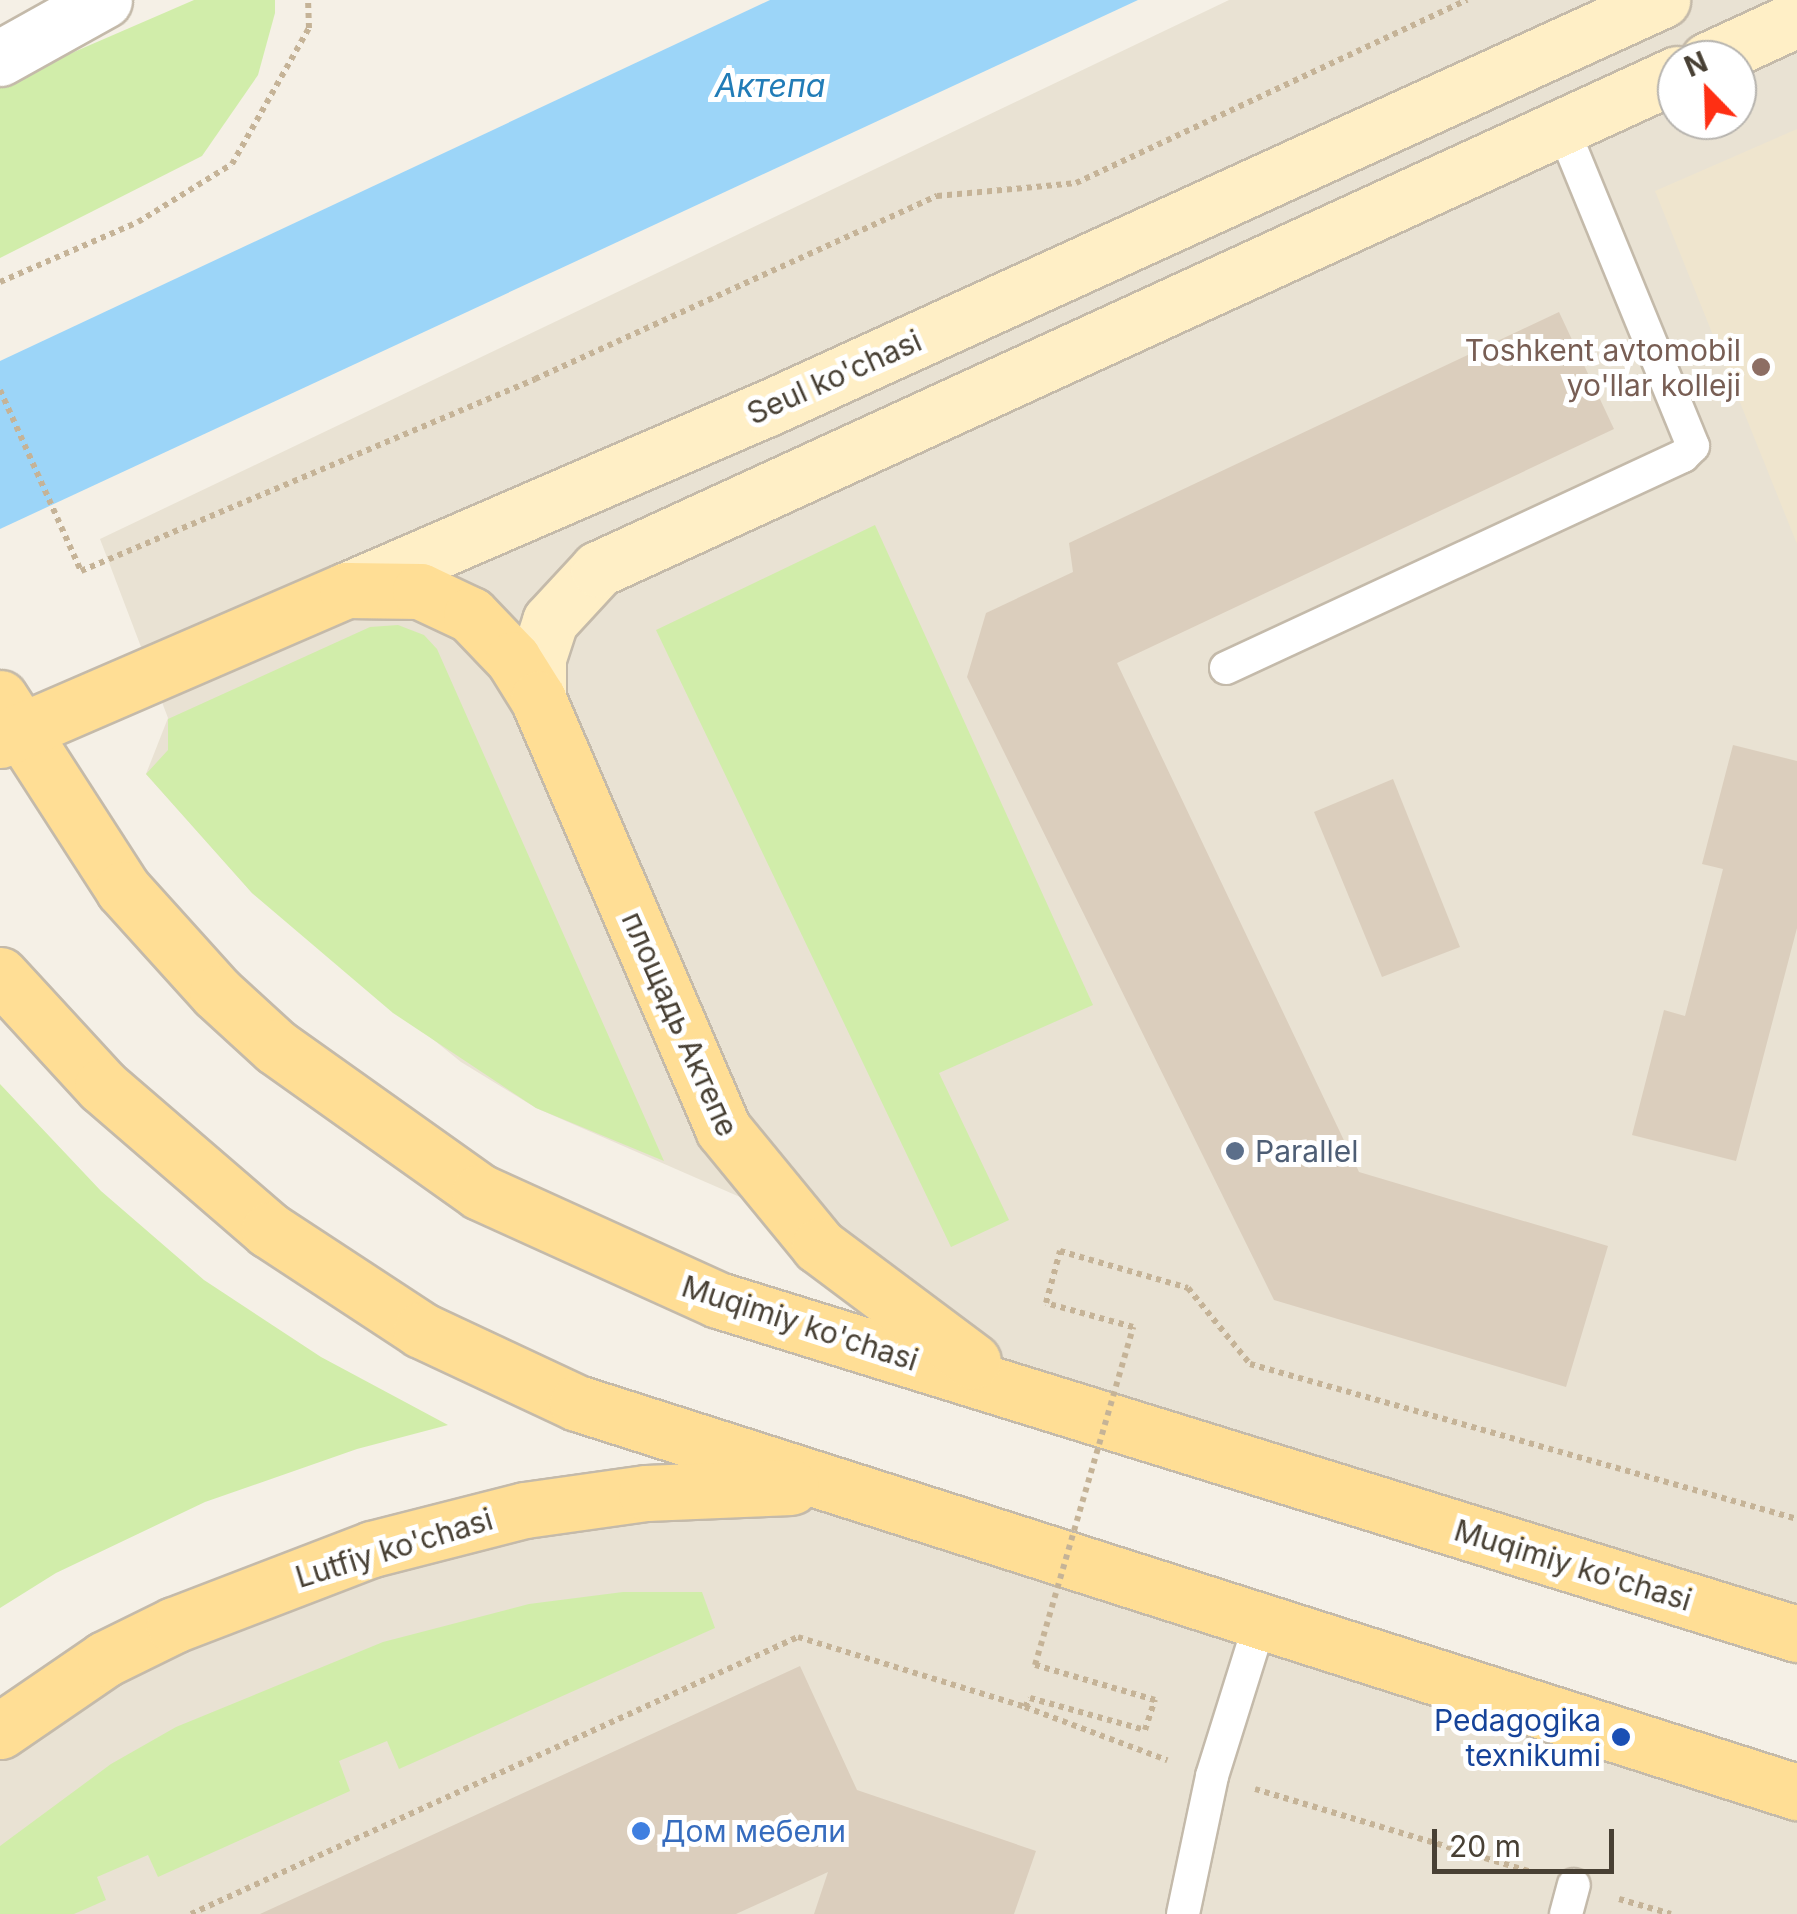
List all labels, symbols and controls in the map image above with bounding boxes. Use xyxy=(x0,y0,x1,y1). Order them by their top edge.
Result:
north arrow xyxy=(1657,40,1757,140)
text: N xyxy=(1680,44,1713,84)
water label: Актепа xyxy=(715,67,825,105)
street label: Seul ko'chasi xyxy=(741,323,927,431)
place label: Toshkent avtomobil yo'llar kolleji xyxy=(1465,332,1741,402)
marker: Toshkent avtomobil yo'llar kolleji xyxy=(1750,356,1772,378)
street label: площадь Актепе xyxy=(614,906,746,1142)
place label: Parallel xyxy=(1255,1133,1358,1169)
marker: Parallel xyxy=(1224,1140,1246,1162)
street label: Muqimiy ko'chasi xyxy=(677,1268,923,1378)
street label: Lutfiy ko'chasi xyxy=(291,1501,497,1595)
street label: Muqimiy ko'chasi xyxy=(1450,1512,1696,1618)
place label: Pedagogika texnikumi xyxy=(1434,1702,1601,1772)
marker: Pedagogika texnikumi xyxy=(1610,1726,1632,1748)
scale bar xyxy=(1437,1809,1620,1871)
place label: Дом мебели xyxy=(661,1813,846,1849)
marker: Дом мебели xyxy=(630,1820,652,1842)
text: 20 m xyxy=(1449,1828,1521,1864)

